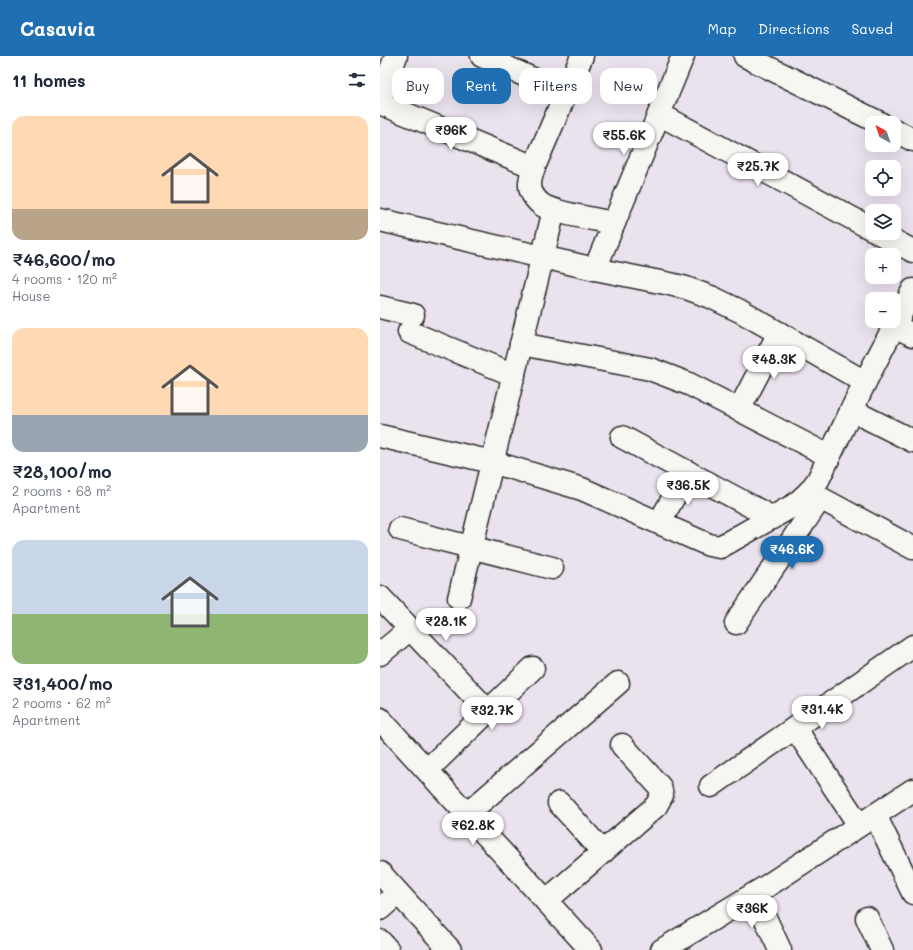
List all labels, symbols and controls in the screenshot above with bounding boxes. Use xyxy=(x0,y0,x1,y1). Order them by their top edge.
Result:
text: Casavia xyxy=(20,16,95,41)
text: Map xyxy=(708,19,736,38)
text: Directions xyxy=(758,19,829,38)
text: Saved xyxy=(851,19,893,38)
chip: Buy xyxy=(392,68,444,104)
chip: Rent xyxy=(452,68,511,104)
chip: Filters xyxy=(519,68,592,104)
chip: New xyxy=(600,68,657,104)
text: 11 homes xyxy=(12,69,86,91)
icon: filters xyxy=(346,69,368,91)
north arrow xyxy=(865,116,901,152)
map controls xyxy=(865,116,901,328)
pin: ₹96K xyxy=(427,117,475,151)
text: ₹96K xyxy=(435,121,467,138)
pin: ₹55.6K xyxy=(591,122,657,156)
text: ₹55.6K xyxy=(602,126,646,143)
icon: home xyxy=(154,142,226,214)
pin: ₹25.7K xyxy=(725,153,791,187)
text: ₹25.7K xyxy=(736,157,780,174)
button: locate xyxy=(865,160,901,196)
button: layers xyxy=(865,204,901,240)
text: ₹46,600/mo xyxy=(12,248,115,270)
button: + xyxy=(865,248,901,284)
text: 4 rooms · 120 m² xyxy=(12,270,117,287)
text: House xyxy=(12,287,50,304)
button: − xyxy=(865,292,901,328)
pin: ₹48.3K xyxy=(741,346,807,380)
text: ₹48.3K xyxy=(751,350,797,367)
icon: home xyxy=(154,354,226,426)
text: ₹28,100/mo xyxy=(12,460,112,482)
pin: ₹36.5K xyxy=(655,472,721,506)
text: ₹36.5K xyxy=(666,476,710,493)
text: 2 rooms · 68 m² xyxy=(12,482,111,499)
text: Apartment xyxy=(12,499,81,516)
pin: ₹46.6K xyxy=(759,536,825,570)
text: ₹46.6K xyxy=(769,540,815,557)
icon: home xyxy=(154,566,226,638)
pin: ₹28.1K xyxy=(413,608,479,642)
text: ₹28.1K xyxy=(425,612,467,629)
text: ₹31,400/mo xyxy=(12,672,113,694)
text: 2 rooms · 62 m² xyxy=(12,694,111,711)
pin: ₹31.4K xyxy=(789,696,855,730)
pin: ₹32.7K xyxy=(459,697,525,731)
text: ₹31.4K xyxy=(801,700,843,717)
text: ₹32.7K xyxy=(470,701,514,718)
text: Apartment xyxy=(12,711,81,728)
pin: ₹62.8K xyxy=(440,812,506,846)
text: ₹62.8K xyxy=(451,816,495,833)
pin: ₹36K xyxy=(728,895,776,929)
text: ₹36K xyxy=(736,899,768,916)

